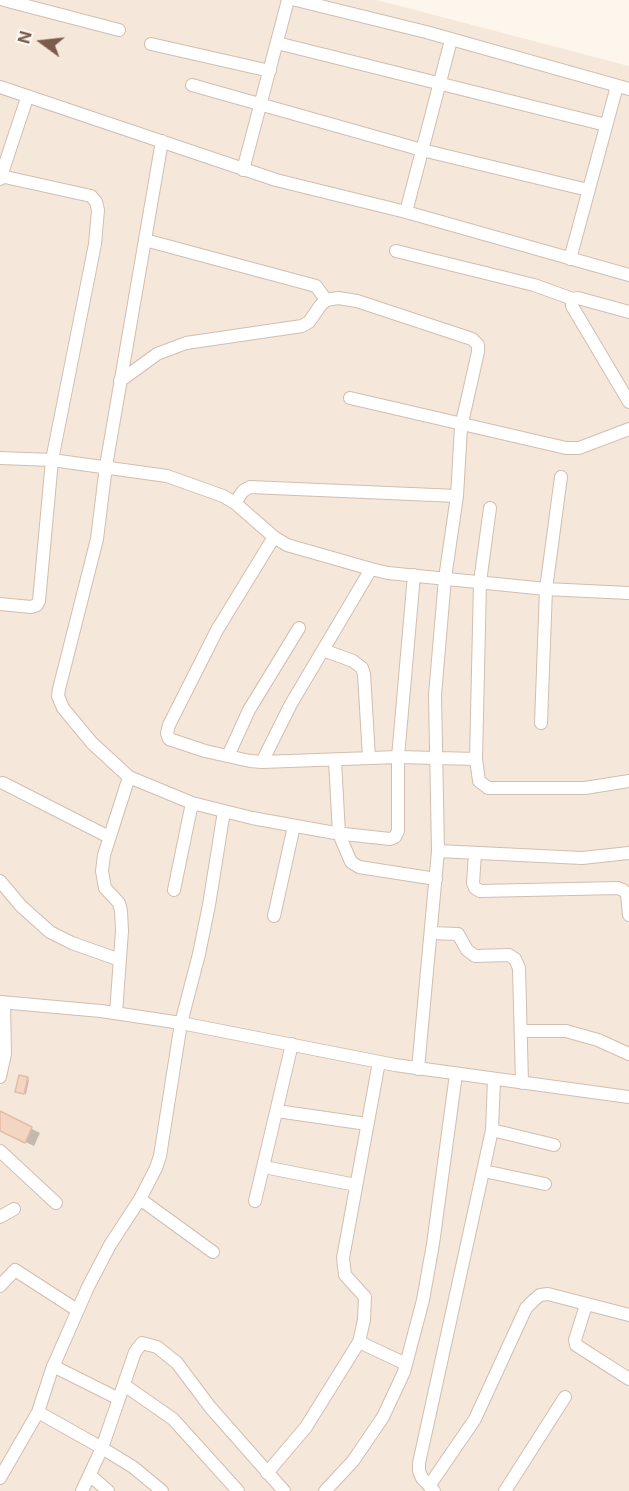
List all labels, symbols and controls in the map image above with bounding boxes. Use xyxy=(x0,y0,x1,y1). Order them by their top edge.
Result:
north arrow xyxy=(12,12,72,72)
text: N xyxy=(13,29,36,46)

